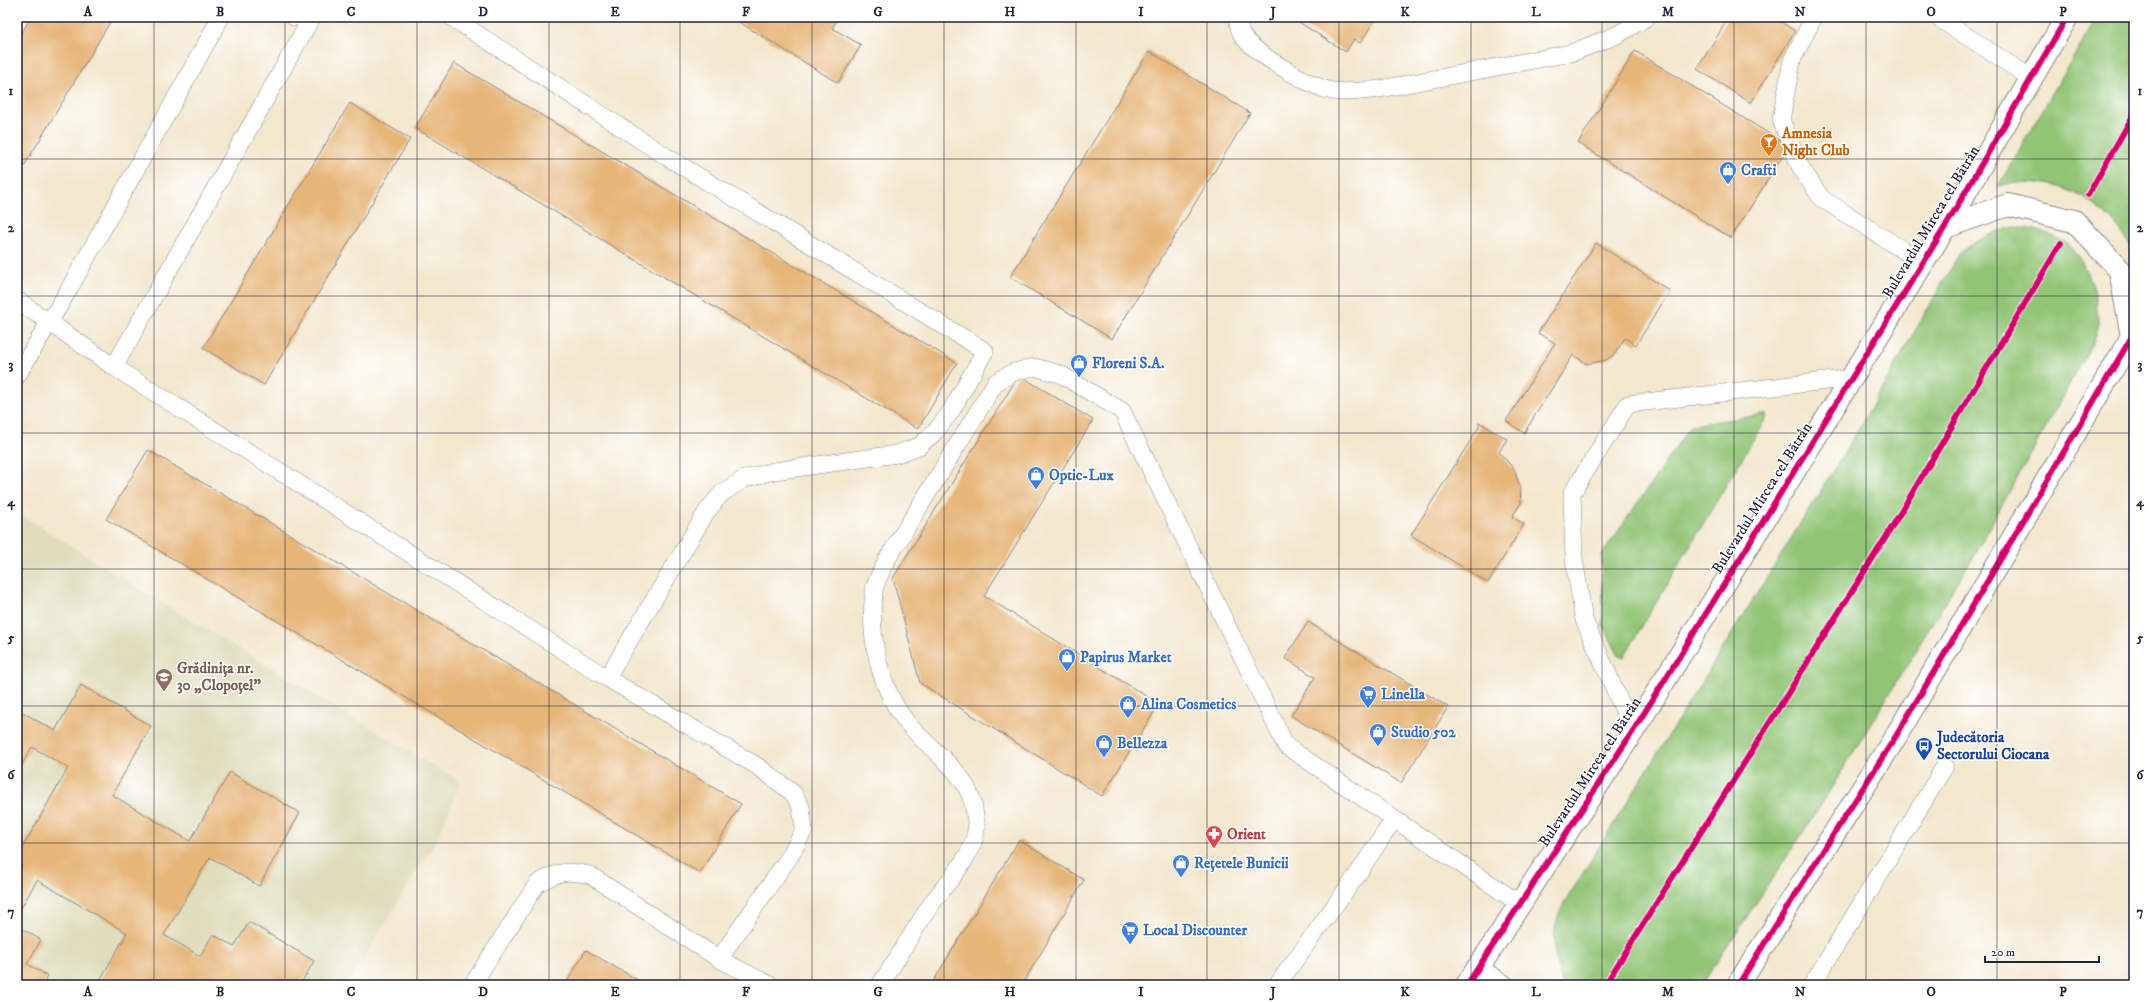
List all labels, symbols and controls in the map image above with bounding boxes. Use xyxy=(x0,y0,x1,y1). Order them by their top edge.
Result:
text: A xyxy=(83,4,93,20)
text: B xyxy=(216,4,224,20)
text: C xyxy=(347,4,356,20)
text: D xyxy=(478,4,488,20)
text: E xyxy=(610,4,620,20)
text: F xyxy=(742,4,751,20)
text: G xyxy=(873,4,883,20)
text: H xyxy=(1005,4,1016,20)
text: I xyxy=(1138,4,1144,20)
text: J xyxy=(1268,4,1276,21)
text: K xyxy=(1400,4,1410,20)
text: L xyxy=(1531,4,1541,20)
text: M xyxy=(1662,4,1674,20)
text: N xyxy=(1795,4,1806,20)
text: O xyxy=(1926,4,1936,20)
text: P xyxy=(2059,4,2067,20)
text: 1 xyxy=(9,83,14,99)
text: 1 xyxy=(2138,83,2143,99)
place label: Amnesia Night Club xyxy=(1781,124,1850,160)
bar icon: Amnesia Night Club xyxy=(1759,132,1779,157)
street label: Bulevardul Mircea cel Bătrân xyxy=(1878,142,1984,302)
shop icon: Crafti xyxy=(1718,160,1738,185)
place label: Crafti xyxy=(1741,161,1776,180)
text: 2 xyxy=(8,220,15,236)
text: 2 xyxy=(2137,220,2144,236)
shop icon: Floreni S.A. xyxy=(1069,353,1089,378)
place label: Floreni S.A. xyxy=(1092,354,1165,373)
text: 3 xyxy=(9,357,14,373)
text: 3 xyxy=(2138,357,2143,373)
street label: Bulevardul Mircea cel Bătrân xyxy=(1708,419,1816,577)
shop icon: Optic-Lux xyxy=(1026,465,1046,490)
place label: Optic-Lux xyxy=(1049,466,1114,485)
text: 4 xyxy=(6,494,15,511)
text: 4 xyxy=(2135,494,2144,511)
text: 5 xyxy=(7,630,15,646)
text: 5 xyxy=(2136,630,2144,646)
shop icon: Papirus Market xyxy=(1057,647,1077,672)
place label: Papirus Market xyxy=(1080,648,1172,667)
place label: Grădinița nr. 30 „Clopoțel” xyxy=(177,659,262,695)
school or university icon: Grădinița nr. 30 „Clopoțel” xyxy=(154,667,174,692)
supermarket icon: Linella xyxy=(1358,684,1378,709)
place label: Linella xyxy=(1381,685,1426,704)
street label: Bulevardul Mircea cel Bătrân xyxy=(1534,693,1646,850)
shop icon: Alina Cosmetics xyxy=(1118,694,1138,719)
place label: Alina Cosmetics xyxy=(1140,695,1236,714)
shop icon: Studio 502 xyxy=(1368,722,1388,747)
place label: Studio 502 xyxy=(1391,723,1456,742)
place label: Judecătoria Sectorului Ciocana xyxy=(1935,728,2050,764)
shop icon: Bellezza xyxy=(1094,733,1114,758)
place label: Bellezza xyxy=(1117,734,1168,753)
bus stop icon: Judecătoria Sectorului Ciocana xyxy=(1914,736,1934,761)
text: 6 xyxy=(8,767,16,783)
text: 6 xyxy=(2137,767,2145,783)
pharmacy icon: Orient xyxy=(1204,824,1224,849)
place label: Orient xyxy=(1227,825,1266,844)
shop icon: Rețetele Bunicii xyxy=(1171,853,1191,878)
place label: Rețetele Bunicii xyxy=(1194,854,1289,873)
text: 7 xyxy=(8,904,15,920)
text: 7 xyxy=(2137,904,2144,920)
supermarket icon: Local Discounter xyxy=(1120,920,1140,945)
place label: Local Discounter xyxy=(1143,921,1247,940)
scale bar xyxy=(1985,938,2099,964)
text: 20 m xyxy=(1991,945,2015,960)
text: A xyxy=(83,984,93,1000)
text: B xyxy=(216,984,224,1000)
text: C xyxy=(347,984,356,1000)
text: D xyxy=(478,984,488,1000)
text: E xyxy=(610,984,620,1000)
text: F xyxy=(742,984,751,1000)
text: G xyxy=(873,984,883,1000)
text: H xyxy=(1005,984,1016,1000)
text: I xyxy=(1138,984,1144,1000)
text: J xyxy=(1268,984,1276,1001)
text: K xyxy=(1400,984,1410,1000)
text: L xyxy=(1531,984,1541,1000)
text: M xyxy=(1662,984,1674,1000)
text: N xyxy=(1795,984,1806,1000)
text: O xyxy=(1926,984,1936,1000)
text: P xyxy=(2059,984,2067,1000)

